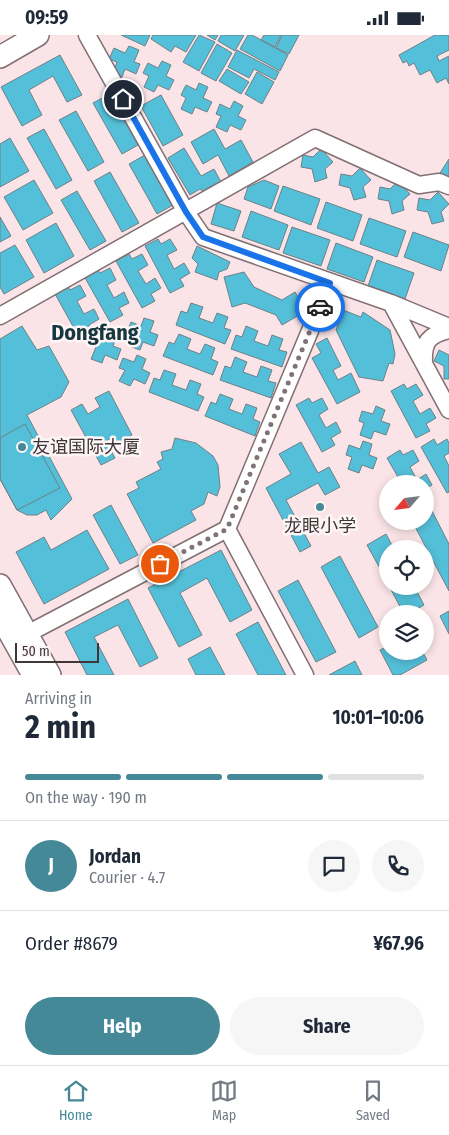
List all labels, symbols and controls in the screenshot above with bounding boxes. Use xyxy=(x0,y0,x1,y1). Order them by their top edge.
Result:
text: 09:59 xyxy=(25,6,68,29)
pin xyxy=(102,78,144,120)
icon: home xyxy=(109,85,137,113)
courier xyxy=(295,282,345,332)
icon: car xyxy=(306,293,334,321)
district label: Dongfang xyxy=(51,319,139,346)
place label: 友谊国际大厦 xyxy=(32,436,140,458)
marker: 友谊国际大厦 xyxy=(16,441,28,453)
north arrow xyxy=(379,475,434,530)
map controls xyxy=(379,475,434,660)
marker: 龙眼小学 xyxy=(314,501,326,513)
place label: 龙眼小学 xyxy=(284,515,356,537)
button: locate xyxy=(379,540,434,595)
pin xyxy=(139,543,181,585)
icon: bag xyxy=(146,550,174,578)
button: layers xyxy=(379,605,434,660)
scale bar xyxy=(15,640,99,663)
text: 50 m xyxy=(22,643,50,660)
text: Arriving in xyxy=(25,689,92,708)
text: 10:01–10:06 xyxy=(332,706,424,729)
text: 2 min xyxy=(25,708,96,746)
text: On the way · 190 m xyxy=(25,788,147,807)
button: chat xyxy=(308,840,360,892)
button: phone xyxy=(372,840,424,892)
text: Jordan xyxy=(89,845,141,868)
text: J xyxy=(48,854,54,877)
text: Courier · 4.7 xyxy=(89,868,165,887)
text: Order #8679 xyxy=(25,932,118,955)
text: ¥67.96 xyxy=(373,932,424,955)
button: Help xyxy=(25,997,220,1055)
button: Share xyxy=(230,997,424,1055)
tab: Home xyxy=(59,1077,92,1124)
tab: Map xyxy=(210,1077,238,1124)
tab: Saved xyxy=(356,1077,390,1124)

